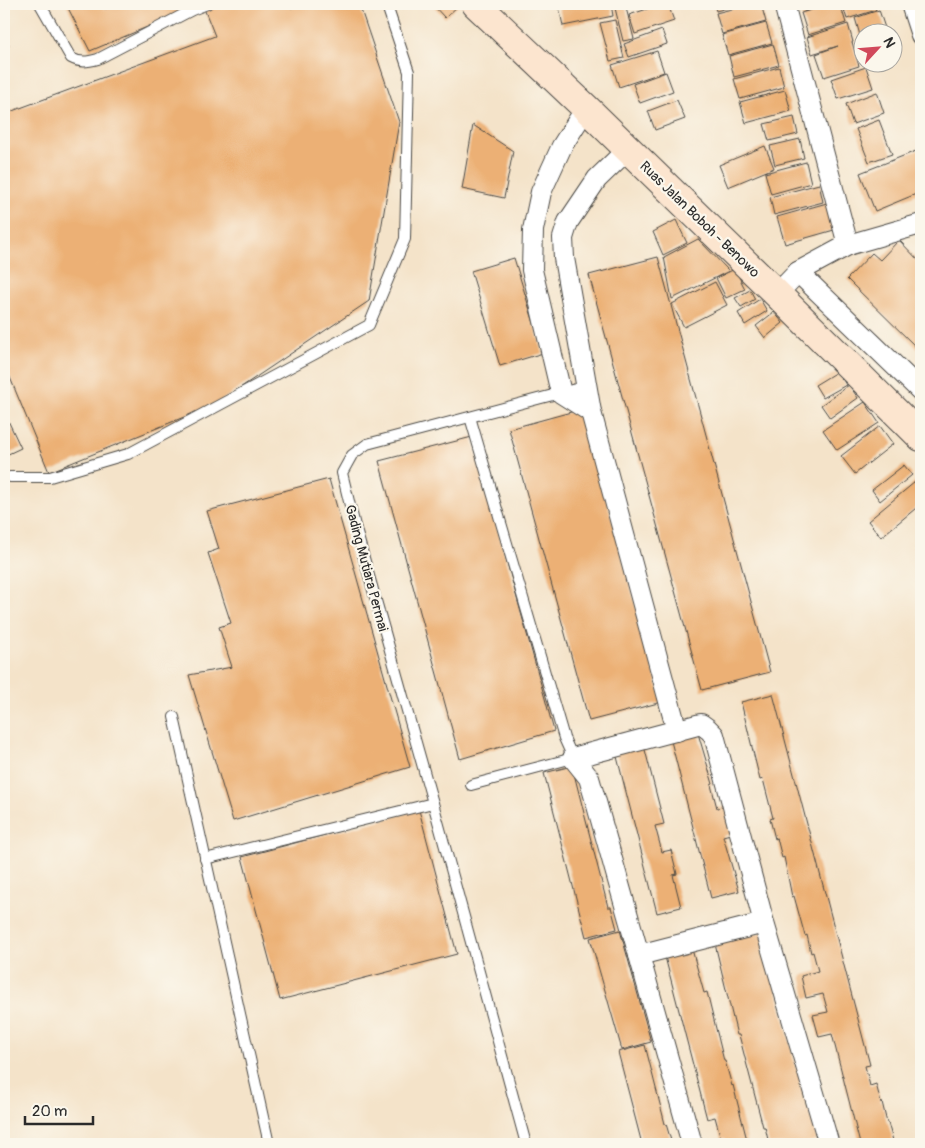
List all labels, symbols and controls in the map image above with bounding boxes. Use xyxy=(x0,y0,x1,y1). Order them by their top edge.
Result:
north arrow xyxy=(852,22,902,72)
text: N xyxy=(880,35,899,51)
street label: Ruas Jalan Boboh - Benowo xyxy=(636,158,763,281)
street label: Gading Mutiara Permai xyxy=(341,503,392,634)
scale bar xyxy=(25,1093,92,1125)
text: 20 m xyxy=(32,1102,67,1121)

